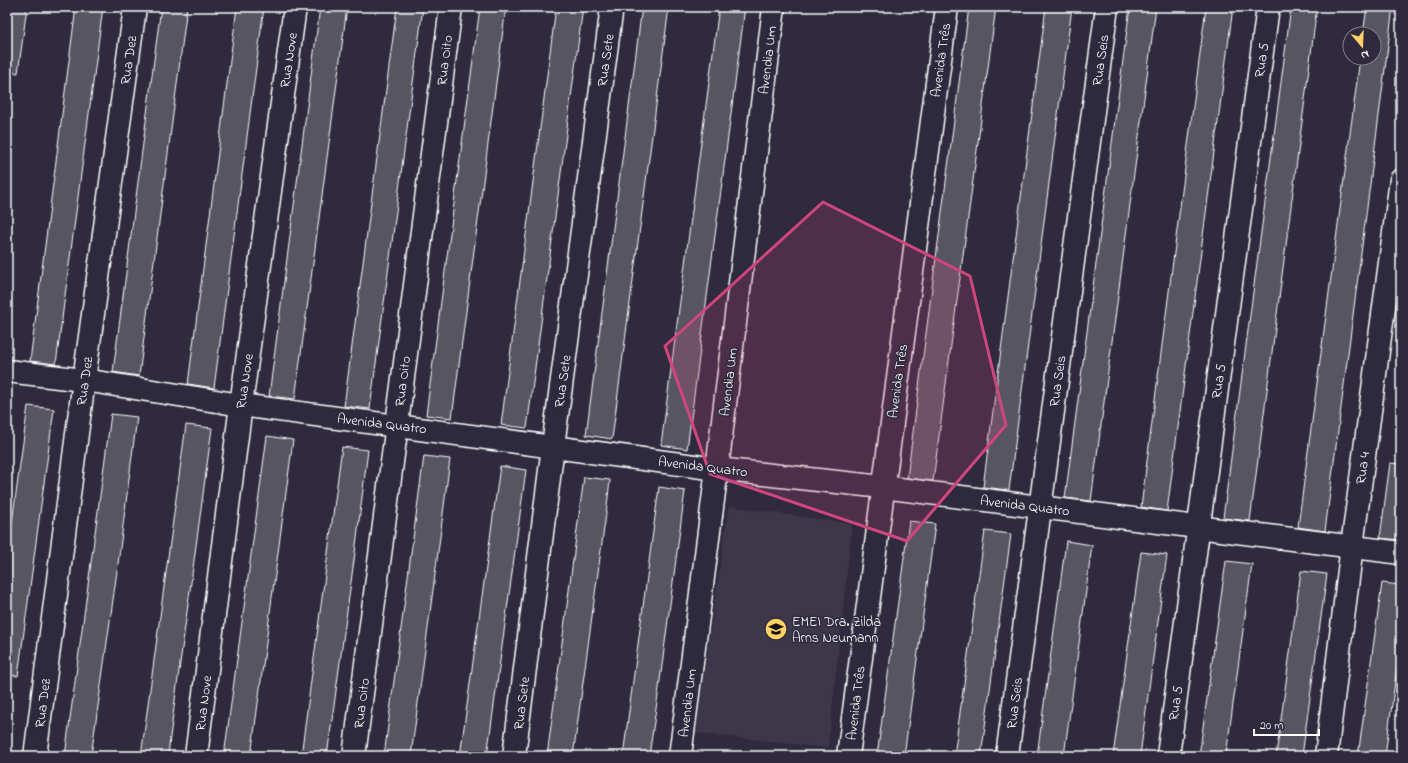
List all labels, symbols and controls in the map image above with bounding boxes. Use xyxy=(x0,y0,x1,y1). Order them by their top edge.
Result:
street label: Avenida Três xyxy=(926,22,957,99)
street label: Avendia Um xyxy=(754,25,783,96)
north arrow xyxy=(1342,26,1382,66)
street label: Rua Nove xyxy=(275,31,304,89)
street label: Rua Sete xyxy=(592,32,621,88)
street label: Rua Seis xyxy=(1087,33,1115,87)
street label: Rua Dez xyxy=(116,34,143,86)
street label: Rua Oito xyxy=(432,34,459,87)
street label: Rua 5 xyxy=(1250,42,1275,79)
text: N xyxy=(1359,46,1371,63)
street label: Avenida Três xyxy=(883,343,914,420)
street label: Avendia Um xyxy=(715,347,744,418)
street label: Rua Nove xyxy=(231,352,260,410)
street label: Rua Sete xyxy=(549,353,578,409)
street label: Rua Seis xyxy=(1044,354,1072,408)
street label: Rua Dez xyxy=(72,355,99,407)
street label: Rua Oito xyxy=(390,355,417,408)
street label: Rua 5 xyxy=(1207,363,1232,400)
street label: Avenida Quatro xyxy=(336,409,428,440)
street label: Rua 4 xyxy=(1351,450,1376,486)
street label: Avenida Quatro xyxy=(657,452,749,483)
street label: Avenida Quatro xyxy=(979,491,1071,522)
place label: EMEI Dra. Zilda Arns Neumann xyxy=(792,612,881,649)
school or university icon: EMEI Dra. Zilda Arns Neumann xyxy=(763,616,789,642)
street label: Avenida Três xyxy=(842,665,871,742)
street label: Avendia Um xyxy=(674,668,703,739)
street label: Rua Nove xyxy=(191,674,218,732)
street label: Rua Sete xyxy=(509,675,536,731)
street label: Rua Seis xyxy=(1002,676,1029,730)
street label: Rua Dez xyxy=(30,677,57,729)
street label: Rua Oito xyxy=(349,677,376,730)
street label: Rua 5 xyxy=(1164,685,1189,722)
scale bar xyxy=(1254,711,1319,737)
text: 20 m xyxy=(1260,717,1283,735)

